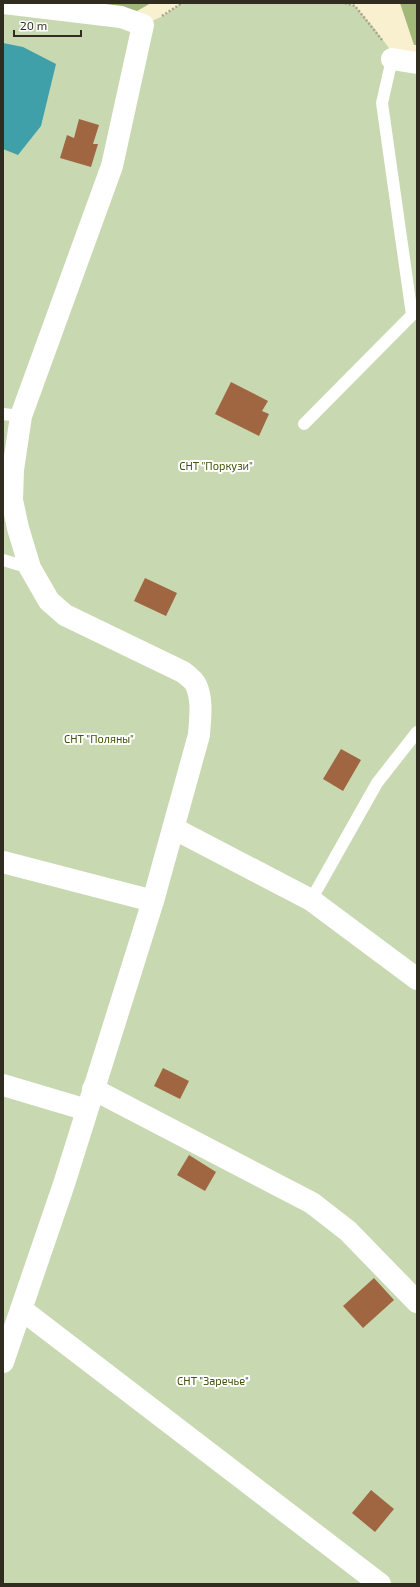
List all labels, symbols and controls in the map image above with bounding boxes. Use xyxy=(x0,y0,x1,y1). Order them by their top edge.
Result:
scale bar xyxy=(14,12,81,38)
text: 20 m xyxy=(20,18,47,32)
park label: СНТ "Поркузи" xyxy=(179,459,253,473)
park label: СНТ "Поляны" xyxy=(64,732,134,745)
park label: СНТ "Заречье" xyxy=(177,1374,249,1387)

